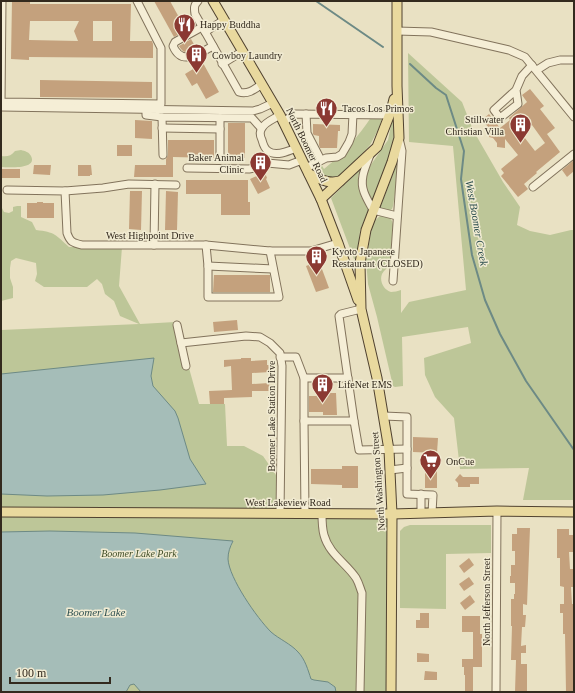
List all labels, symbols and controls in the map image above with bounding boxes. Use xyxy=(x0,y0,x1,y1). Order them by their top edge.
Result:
restaurant icon: Happy Buddha xyxy=(172,11,198,44)
place label: Happy Buddha xyxy=(200,19,261,30)
building icon: Cowboy Laundry xyxy=(184,42,210,75)
place label: Cowboy Laundry xyxy=(212,50,282,61)
restaurant icon: Tacos Los Primos xyxy=(314,95,340,128)
place label: Tacos Los Primos xyxy=(342,103,414,114)
street label: North Boomer Road xyxy=(284,106,330,184)
building icon: Stillwater Christian Villa xyxy=(507,112,533,145)
place label: Stillwater Christian Villa xyxy=(446,114,505,137)
building icon: Baker Animal Clinic xyxy=(247,150,273,183)
place label: Baker Animal Clinic xyxy=(188,152,245,175)
water label: West Boomer Creek xyxy=(464,179,491,268)
street label: West Highpoint Drive xyxy=(106,230,195,241)
building icon: Kyoto Japanese Restaurant (CLOSED) xyxy=(304,244,330,277)
place label: Kyoto Japanese Restaurant (CLOSED) xyxy=(332,246,423,270)
street label: Boomer Lake Station Drive xyxy=(266,360,277,471)
building icon: LifeNet EMS xyxy=(309,371,335,404)
place label: LifeNet EMS xyxy=(338,379,392,390)
street label: North Washington Street xyxy=(369,431,387,531)
supermarket icon: OnCue xyxy=(417,448,443,481)
place label: OnCue xyxy=(446,456,475,467)
street label: West Lakeview Road xyxy=(245,497,331,508)
park label: Boomer Lake Park xyxy=(101,548,177,559)
street label: North Jefferson Street xyxy=(481,558,492,646)
water label: Boomer Lake xyxy=(67,606,126,618)
scale bar xyxy=(10,659,110,685)
text: 100 m xyxy=(16,666,47,680)

